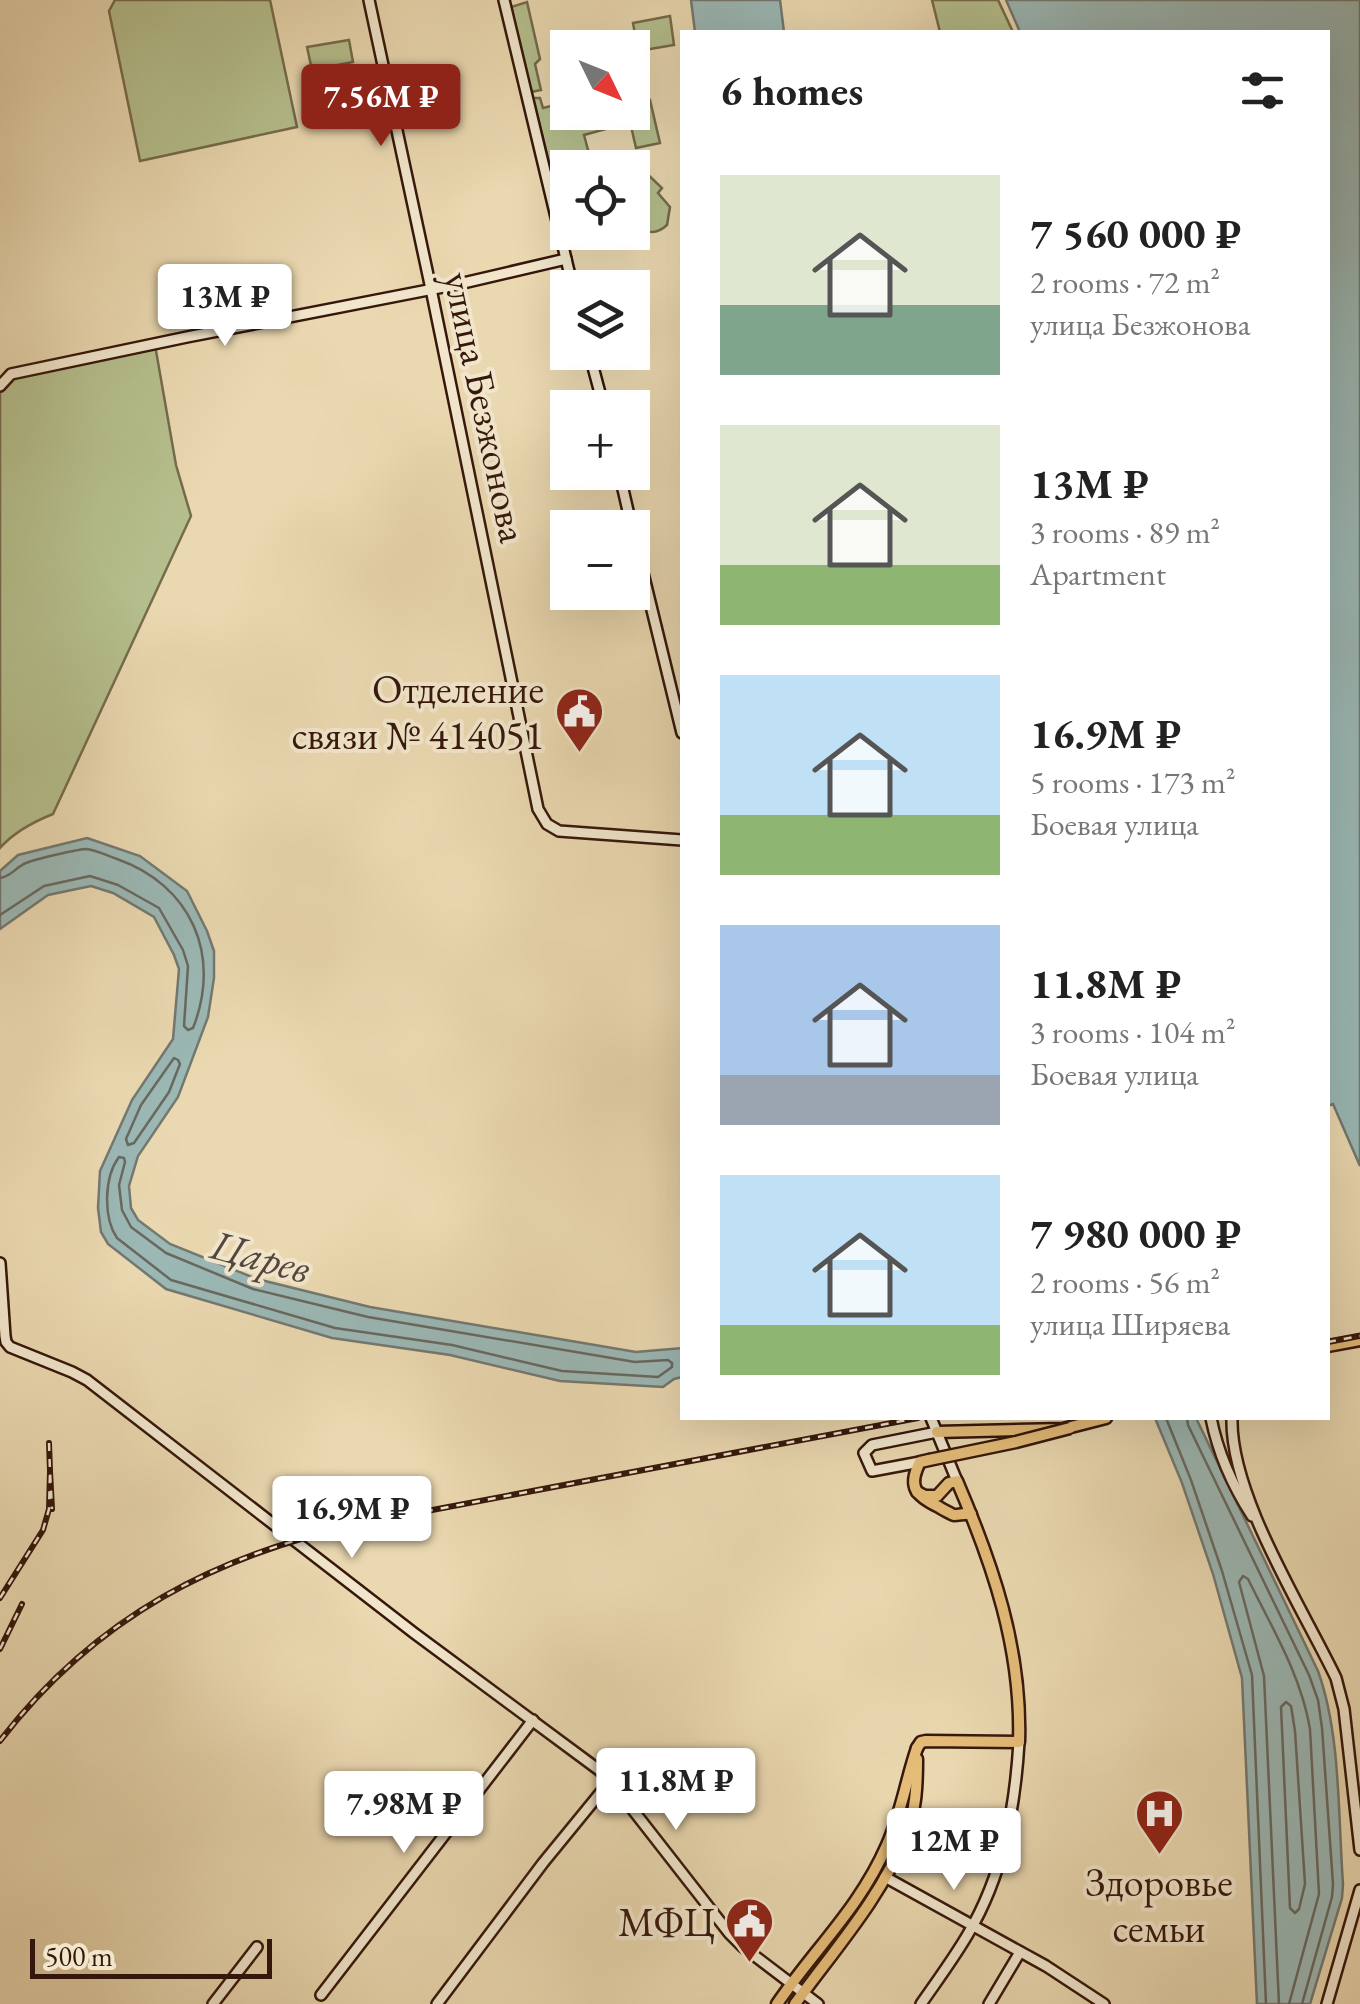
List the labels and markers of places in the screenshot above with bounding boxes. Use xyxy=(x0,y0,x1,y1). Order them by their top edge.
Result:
pin: 7.56M ₽ xyxy=(289,64,473,149)
pin: 13M ₽ xyxy=(155,264,295,349)
place label: Отделение связи № 414051 xyxy=(291,663,544,761)
public building icon: Отделение связи № 414051 xyxy=(553,686,605,754)
pin: 16.9M ₽ xyxy=(260,1476,444,1561)
pin: 11.8M ₽ xyxy=(584,1748,768,1833)
pin: 7.98M ₽ xyxy=(312,1771,496,1856)
hospital icon: Здоровье семьи xyxy=(1133,1788,1185,1856)
pin: 12M ₽ xyxy=(884,1808,1024,1893)
place label: Здоровье семьи xyxy=(1085,1856,1233,1954)
place label: МФЦ xyxy=(618,1896,715,1948)
public building icon: МФЦ xyxy=(724,1896,776,1964)

